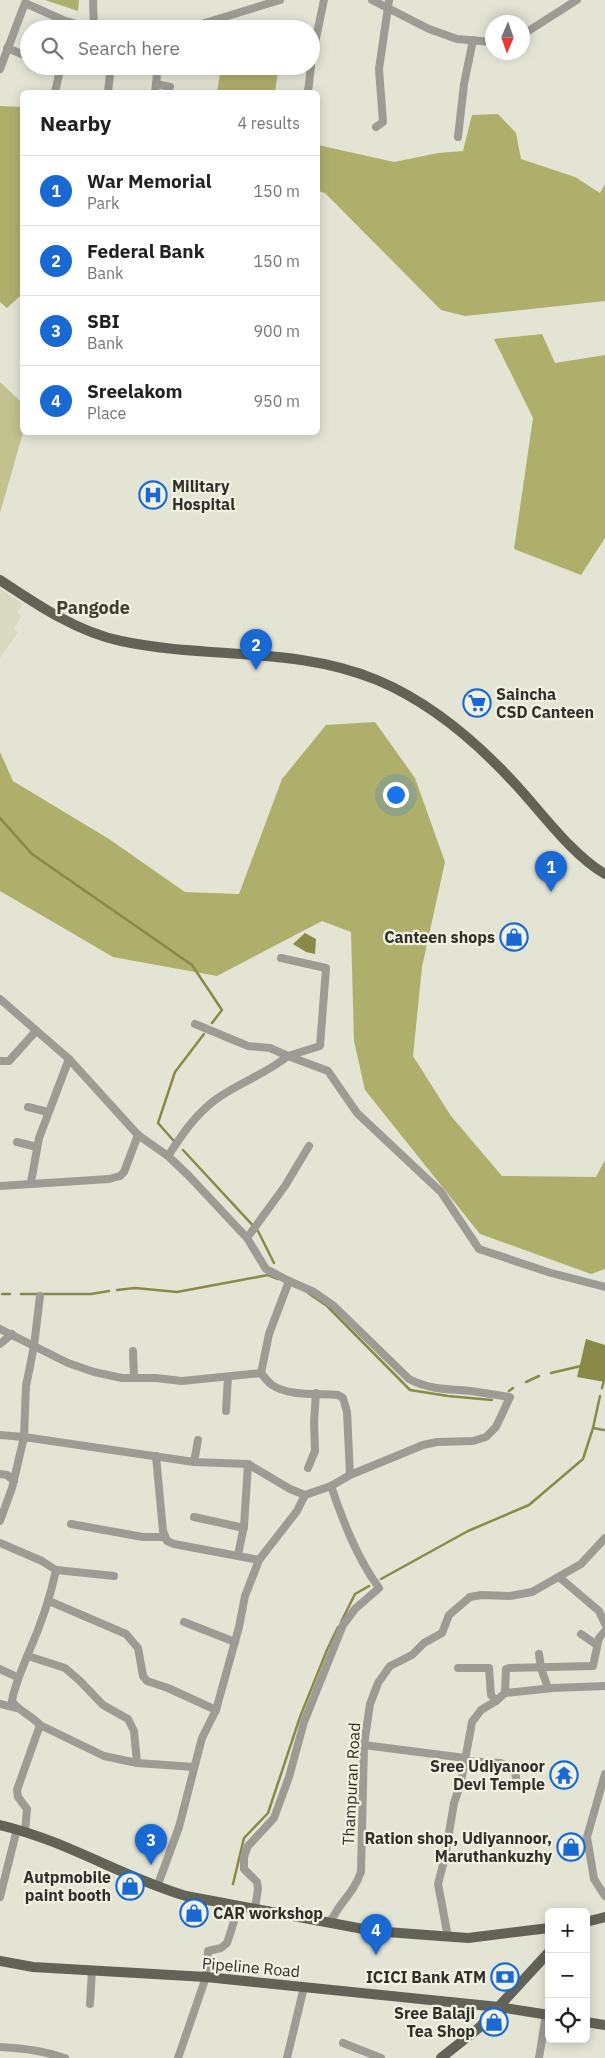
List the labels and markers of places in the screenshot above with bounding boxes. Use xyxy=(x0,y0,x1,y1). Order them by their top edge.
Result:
place label: Military Hospital xyxy=(172,476,235,514)
hospital icon: Military Hospital xyxy=(138,480,168,510)
pin: 2 xyxy=(240,629,272,670)
place label: Saincha CSD Canteen xyxy=(496,684,594,722)
supermarket icon: Saincha CSD Canteen xyxy=(462,688,492,718)
pin: 1 xyxy=(535,851,567,892)
shop icon: Canteen shops xyxy=(499,922,529,952)
place label: Canteen shops xyxy=(384,927,495,947)
place label: Sree Udiyanoor Devi Temple xyxy=(430,1756,546,1794)
temple icon: Sree Udiyanoor Devi Temple xyxy=(549,1760,579,1790)
pin: 3 xyxy=(135,1824,167,1865)
place label: Ration shop, Udiyannoor, Maruthankuzhy xyxy=(364,1828,552,1866)
shop icon: Ration shop, Udiyannoor, Maruthankuzhy xyxy=(556,1832,586,1862)
place label: Autpmobile paint booth xyxy=(23,1867,111,1905)
shop icon: Autpmobile paint booth xyxy=(115,1871,145,1901)
shop icon: CAR workshop xyxy=(179,1898,209,1928)
place label: CAR workshop xyxy=(213,1903,323,1923)
pin: 4 xyxy=(360,1914,392,1955)
bank icon: ICICI Bank ATM xyxy=(490,1962,520,1992)
place label: ICICI Bank ATM xyxy=(366,1967,486,1987)
place label: Sree Balaji Tea Shop xyxy=(394,2003,475,2041)
shop icon: Sree Balaji Tea Shop xyxy=(479,2007,509,2037)

